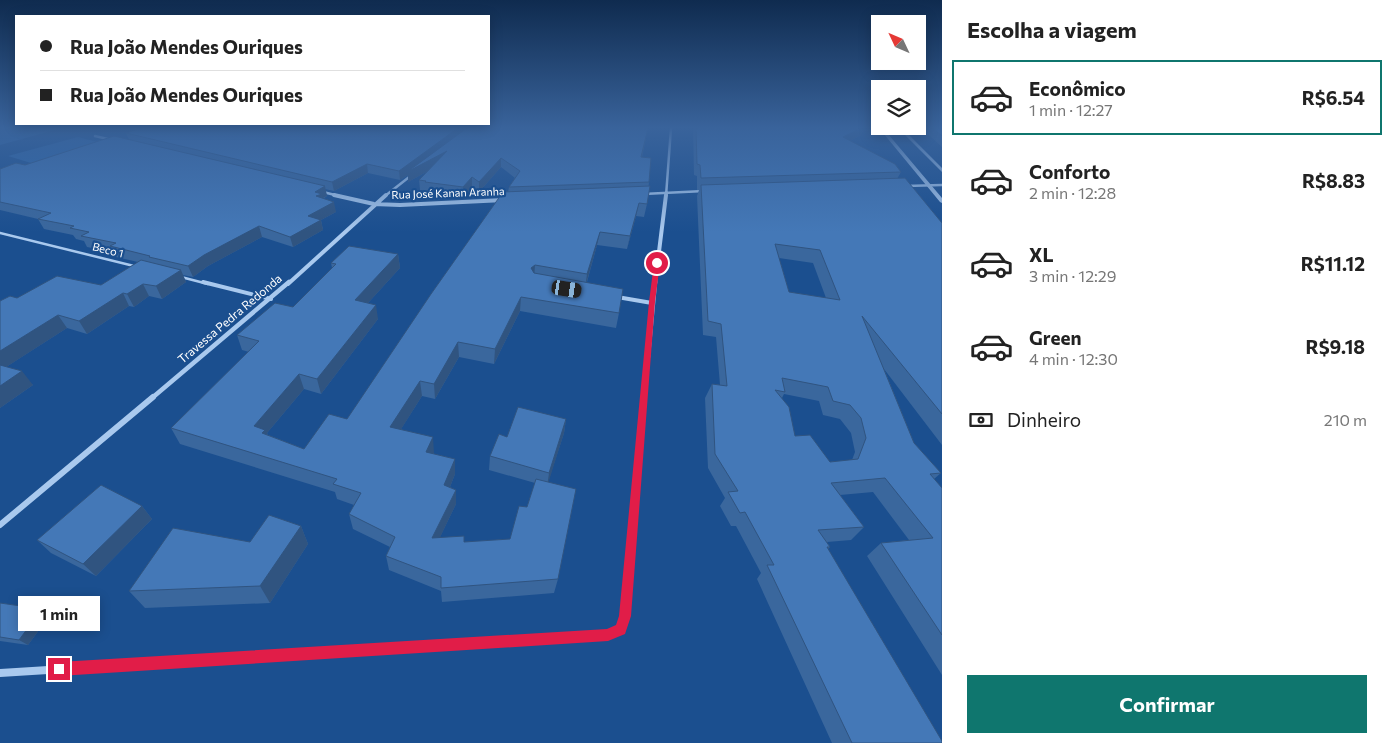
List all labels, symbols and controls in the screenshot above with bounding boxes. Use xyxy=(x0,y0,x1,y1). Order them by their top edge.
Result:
north arrow xyxy=(871,15,926,70)
map controls xyxy=(871,15,926,135)
text: Escolha a viagem xyxy=(967,16,1137,43)
text: Rua João Mendes Ouriques xyxy=(70,35,303,58)
icon: car xyxy=(969,75,1014,120)
text: Econômico xyxy=(1029,77,1126,100)
button: layers xyxy=(871,80,926,135)
text: Rua João Mendes Ouriques xyxy=(70,83,303,106)
text: R$6.54 xyxy=(1302,86,1365,109)
text: 1 min · 12:27 xyxy=(1029,100,1113,119)
icon: car xyxy=(969,158,1014,203)
text: Conforto xyxy=(1029,160,1110,183)
text: R$8.83 xyxy=(1302,169,1365,192)
text: 2 min · 12:28 xyxy=(1029,183,1116,202)
street label: Rua José Kanan Aranha xyxy=(391,184,505,202)
street label: Beco 1 xyxy=(91,239,125,260)
icon: car xyxy=(969,241,1014,286)
text: XL xyxy=(1029,243,1054,266)
route start xyxy=(646,252,668,274)
text: R$11.12 xyxy=(1301,252,1365,275)
text: 3 min · 12:29 xyxy=(1029,266,1116,285)
street label: Travessa Pedra Redonda xyxy=(175,271,284,366)
car xyxy=(551,279,582,299)
icon: car xyxy=(969,324,1014,369)
text: Green xyxy=(1029,326,1081,349)
text: R$9.18 xyxy=(1306,335,1365,358)
text: 4 min · 12:30 xyxy=(1029,349,1118,368)
icon: cash xyxy=(967,406,995,434)
text: Dinheiro xyxy=(1007,408,1081,431)
text: 210 m xyxy=(1324,410,1367,429)
callout: 1 min xyxy=(18,596,100,632)
text: 1 min xyxy=(40,604,78,623)
route end xyxy=(48,658,70,680)
button: Confirmar xyxy=(967,675,1367,733)

